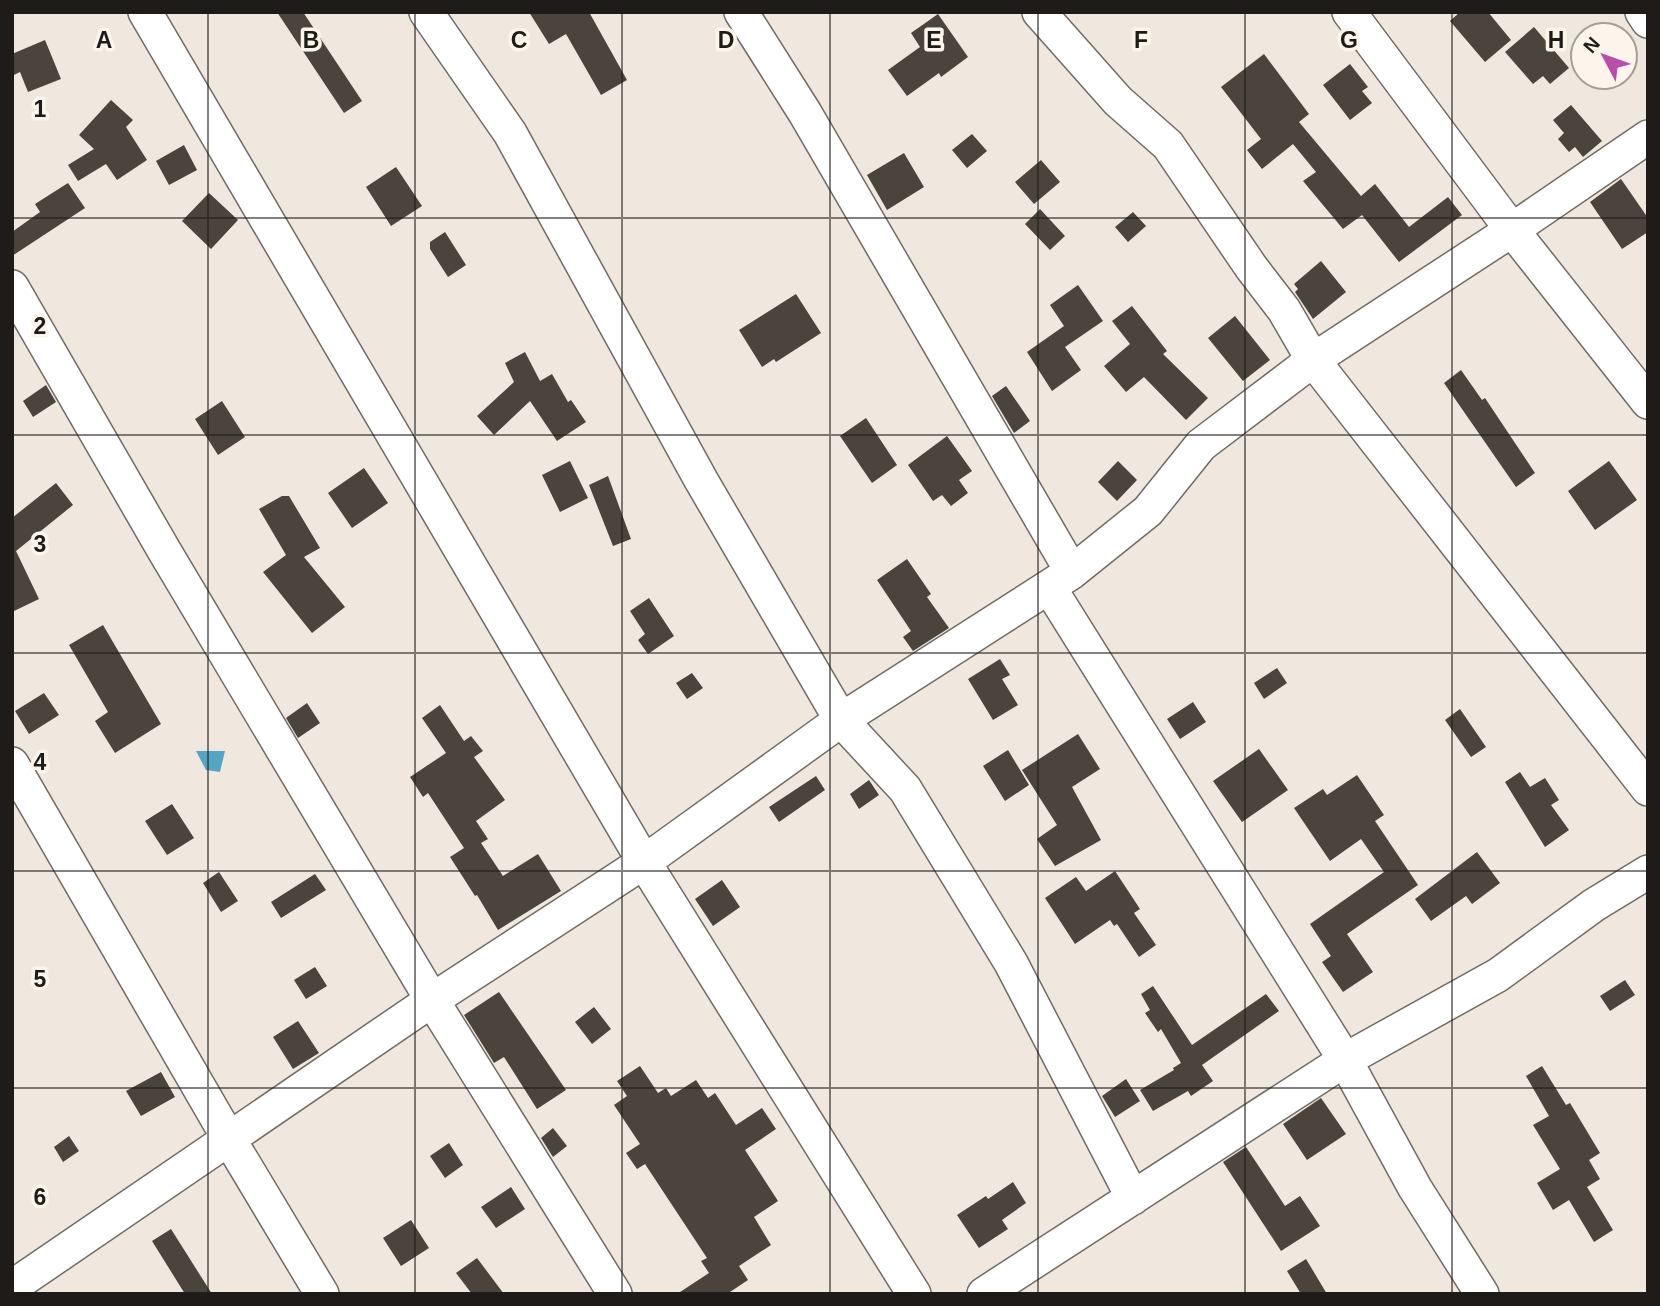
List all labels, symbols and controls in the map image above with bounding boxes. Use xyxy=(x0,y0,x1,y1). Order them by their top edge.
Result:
north arrow xyxy=(1569,21,1639,91)
text: A xyxy=(96,27,112,53)
text: B xyxy=(303,27,319,53)
text: C xyxy=(511,27,527,53)
text: D xyxy=(718,27,734,53)
text: E xyxy=(926,27,942,53)
text: F xyxy=(1134,27,1148,53)
text: G xyxy=(1340,27,1358,53)
text: H xyxy=(1548,27,1564,53)
text: N xyxy=(1579,33,1604,57)
text: 1 xyxy=(34,96,47,122)
text: 2 xyxy=(34,313,46,339)
text: 3 xyxy=(34,531,46,557)
text: 4 xyxy=(34,749,47,775)
text: 5 xyxy=(34,966,47,992)
text: 6 xyxy=(34,1184,46,1210)

